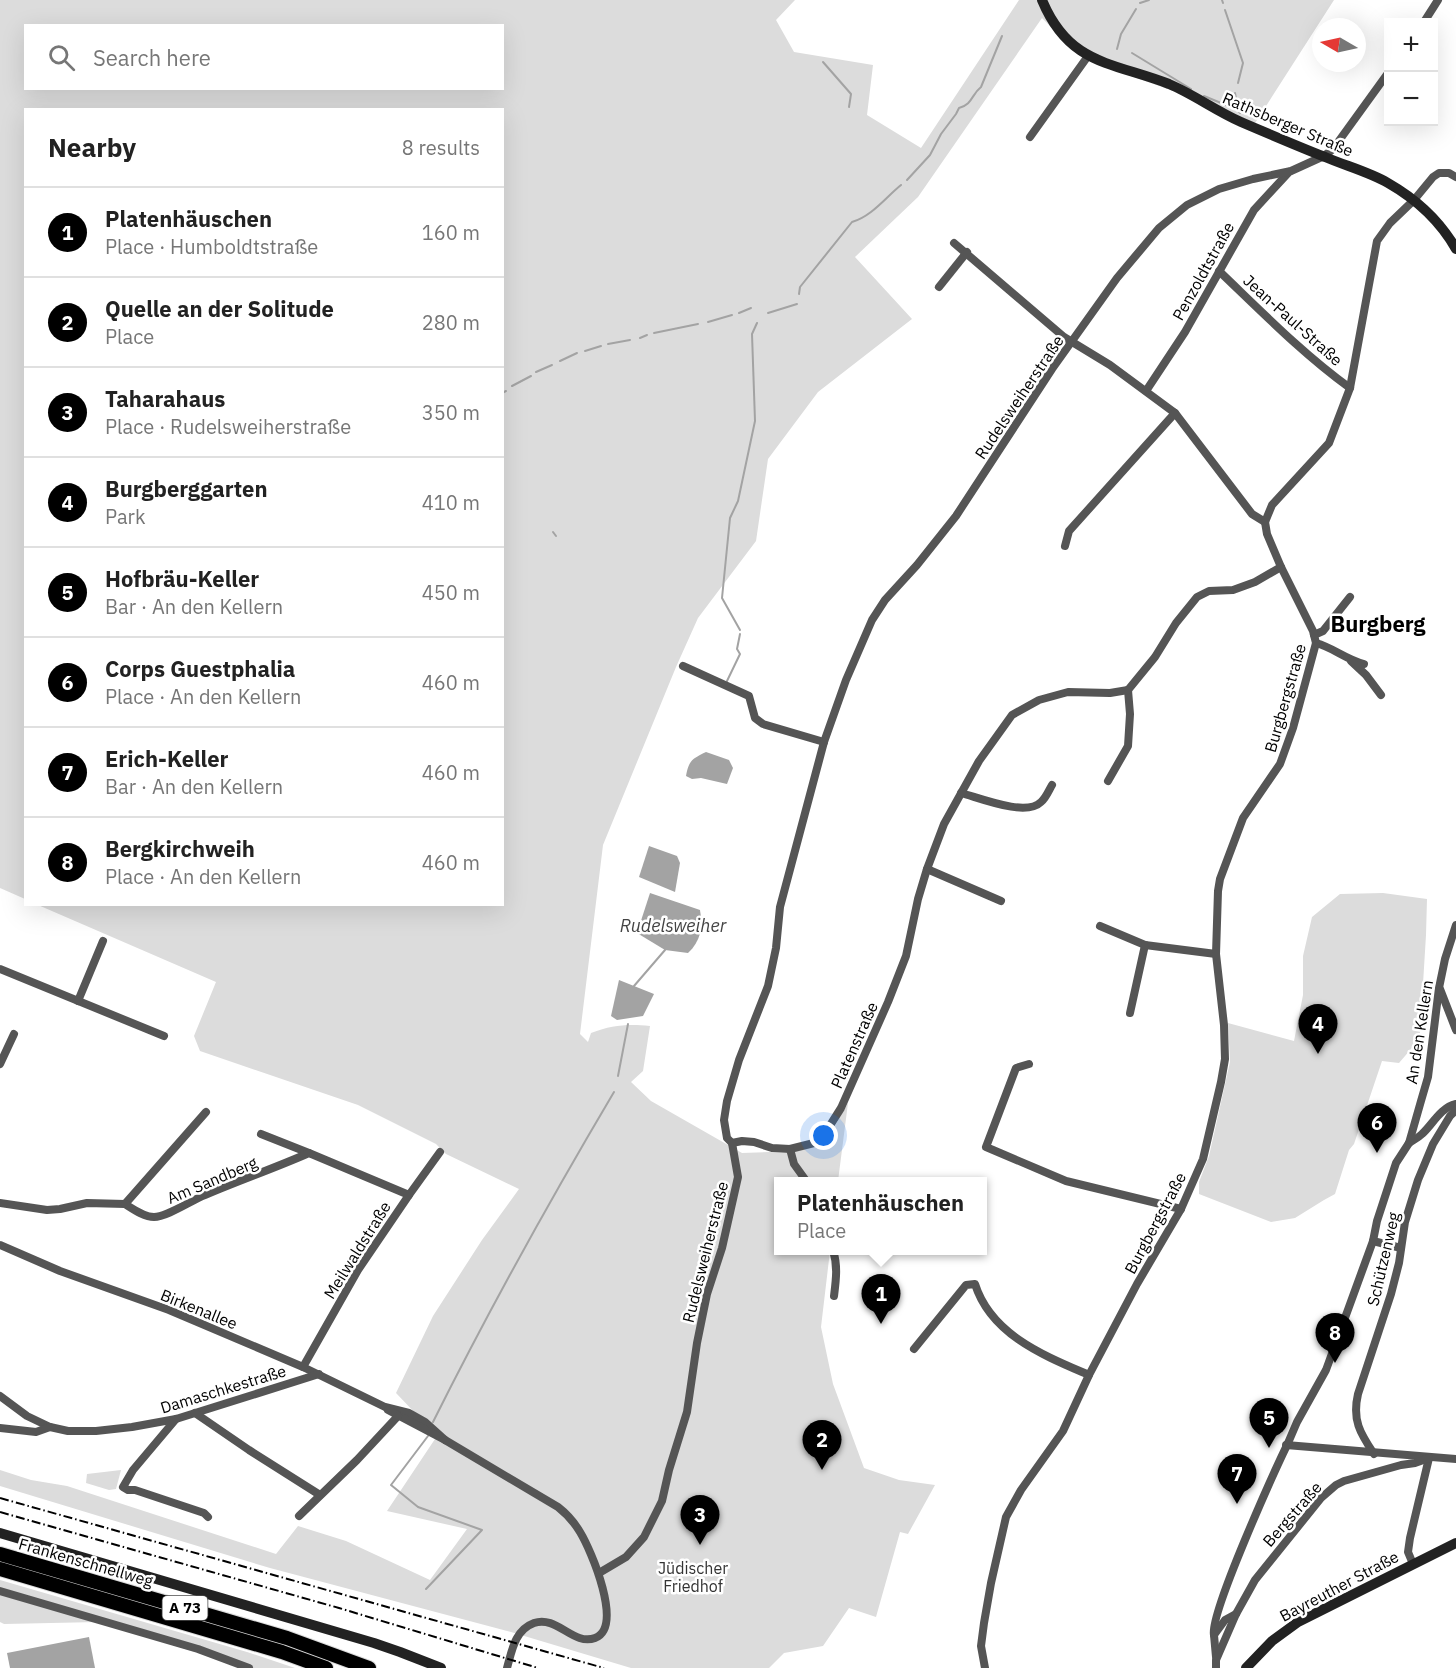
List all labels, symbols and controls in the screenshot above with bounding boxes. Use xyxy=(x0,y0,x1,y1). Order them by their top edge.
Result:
north arrow xyxy=(1312,18,1366,72)
map controls xyxy=(1384,18,1438,126)
button: + xyxy=(1384,18,1438,72)
search box xyxy=(24,24,504,90)
icon: search xyxy=(45,41,78,74)
text: Search here xyxy=(93,43,211,72)
button: − xyxy=(1384,72,1438,126)
street label: Rathsberger Straße xyxy=(1220,87,1356,161)
text: Nearby xyxy=(48,130,136,164)
text: 8 results xyxy=(402,134,480,161)
text: Platenhäuschen xyxy=(105,204,272,233)
street label: Penzoldtstraße xyxy=(1168,218,1238,324)
text: 1 xyxy=(62,219,74,246)
text: 160 m xyxy=(422,219,480,246)
text: Place · Humboldtstraße xyxy=(105,233,318,260)
street label: Jean-Paul-Straße xyxy=(1239,270,1347,370)
text: Quelle an der Solitude xyxy=(105,294,334,323)
text: 2 xyxy=(62,309,74,336)
text: 280 m xyxy=(422,309,480,336)
text: Place xyxy=(105,323,154,350)
street label: Rudelsweiherstraße xyxy=(970,331,1068,463)
text: Taharahaus xyxy=(105,384,225,413)
text: 3 xyxy=(62,399,74,426)
text: 350 m xyxy=(422,399,480,426)
text: Place · Rudelsweiherstraße xyxy=(105,413,351,440)
text: Burgberggarten xyxy=(105,474,268,503)
text: 4 xyxy=(62,489,74,516)
text: 410 m xyxy=(422,489,480,516)
text: Park xyxy=(105,503,145,530)
text: Hofbräu-Keller xyxy=(105,564,259,593)
text: 5 xyxy=(62,579,74,606)
text: 450 m xyxy=(422,579,480,606)
text: Bar · An den Kellern xyxy=(105,593,283,620)
district label: Burgberg xyxy=(1331,609,1426,638)
street label: Burgbergstraße xyxy=(1260,641,1310,755)
text: Corps Guestphalia xyxy=(105,654,295,683)
text: 6 xyxy=(62,669,74,696)
text: 460 m xyxy=(422,669,480,696)
text: Place · An den Kellern xyxy=(105,683,301,710)
text: Erich-Keller xyxy=(105,744,228,773)
text: 7 xyxy=(62,759,74,786)
text: 460 m xyxy=(422,759,480,786)
text: Bar · An den Kellern xyxy=(105,773,283,800)
text: Bergkirchweih xyxy=(105,834,255,863)
text: 8 xyxy=(62,849,74,876)
text: 460 m xyxy=(422,849,480,876)
text: Place · An den Kellern xyxy=(105,863,301,890)
water label: Rudelsweiher xyxy=(620,914,727,937)
street label: An den Kellern xyxy=(1401,979,1437,1085)
street label: Platenstraße xyxy=(826,998,882,1091)
pin: 4 xyxy=(1298,1004,1338,1054)
pin: 6 xyxy=(1358,1104,1396,1153)
your location xyxy=(809,1121,838,1150)
street label: Am Sandberg xyxy=(164,1152,261,1208)
street label: Burgbergstraße xyxy=(1120,1169,1190,1277)
popup xyxy=(774,1177,987,1255)
street label: Rudelsweiherstraße xyxy=(678,1179,732,1325)
text: Platenhäuschen xyxy=(797,1188,964,1217)
street label: Meilwaldstraße xyxy=(319,1197,395,1302)
street label: Schützenweg xyxy=(1362,1210,1404,1308)
text: Place xyxy=(797,1217,846,1244)
pin: 1 xyxy=(862,1274,900,1324)
street label: Birkenallee xyxy=(158,1285,241,1334)
pin: 8 xyxy=(1316,1314,1354,1363)
street label: Damaschkestraße xyxy=(158,1360,288,1418)
pin: 5 xyxy=(1250,1398,1288,1448)
pin: 2 xyxy=(802,1420,842,1470)
pin: 7 xyxy=(1218,1454,1256,1504)
street label: Bergstraße xyxy=(1258,1477,1326,1551)
pin: 3 xyxy=(680,1496,720,1545)
street label: Frankenschnellweg xyxy=(16,1533,156,1591)
street label: Bayreuther Straße xyxy=(1276,1546,1402,1626)
park label: Jüdischer Friedhof xyxy=(658,1558,728,1596)
road number: A 73 xyxy=(162,1596,207,1620)

